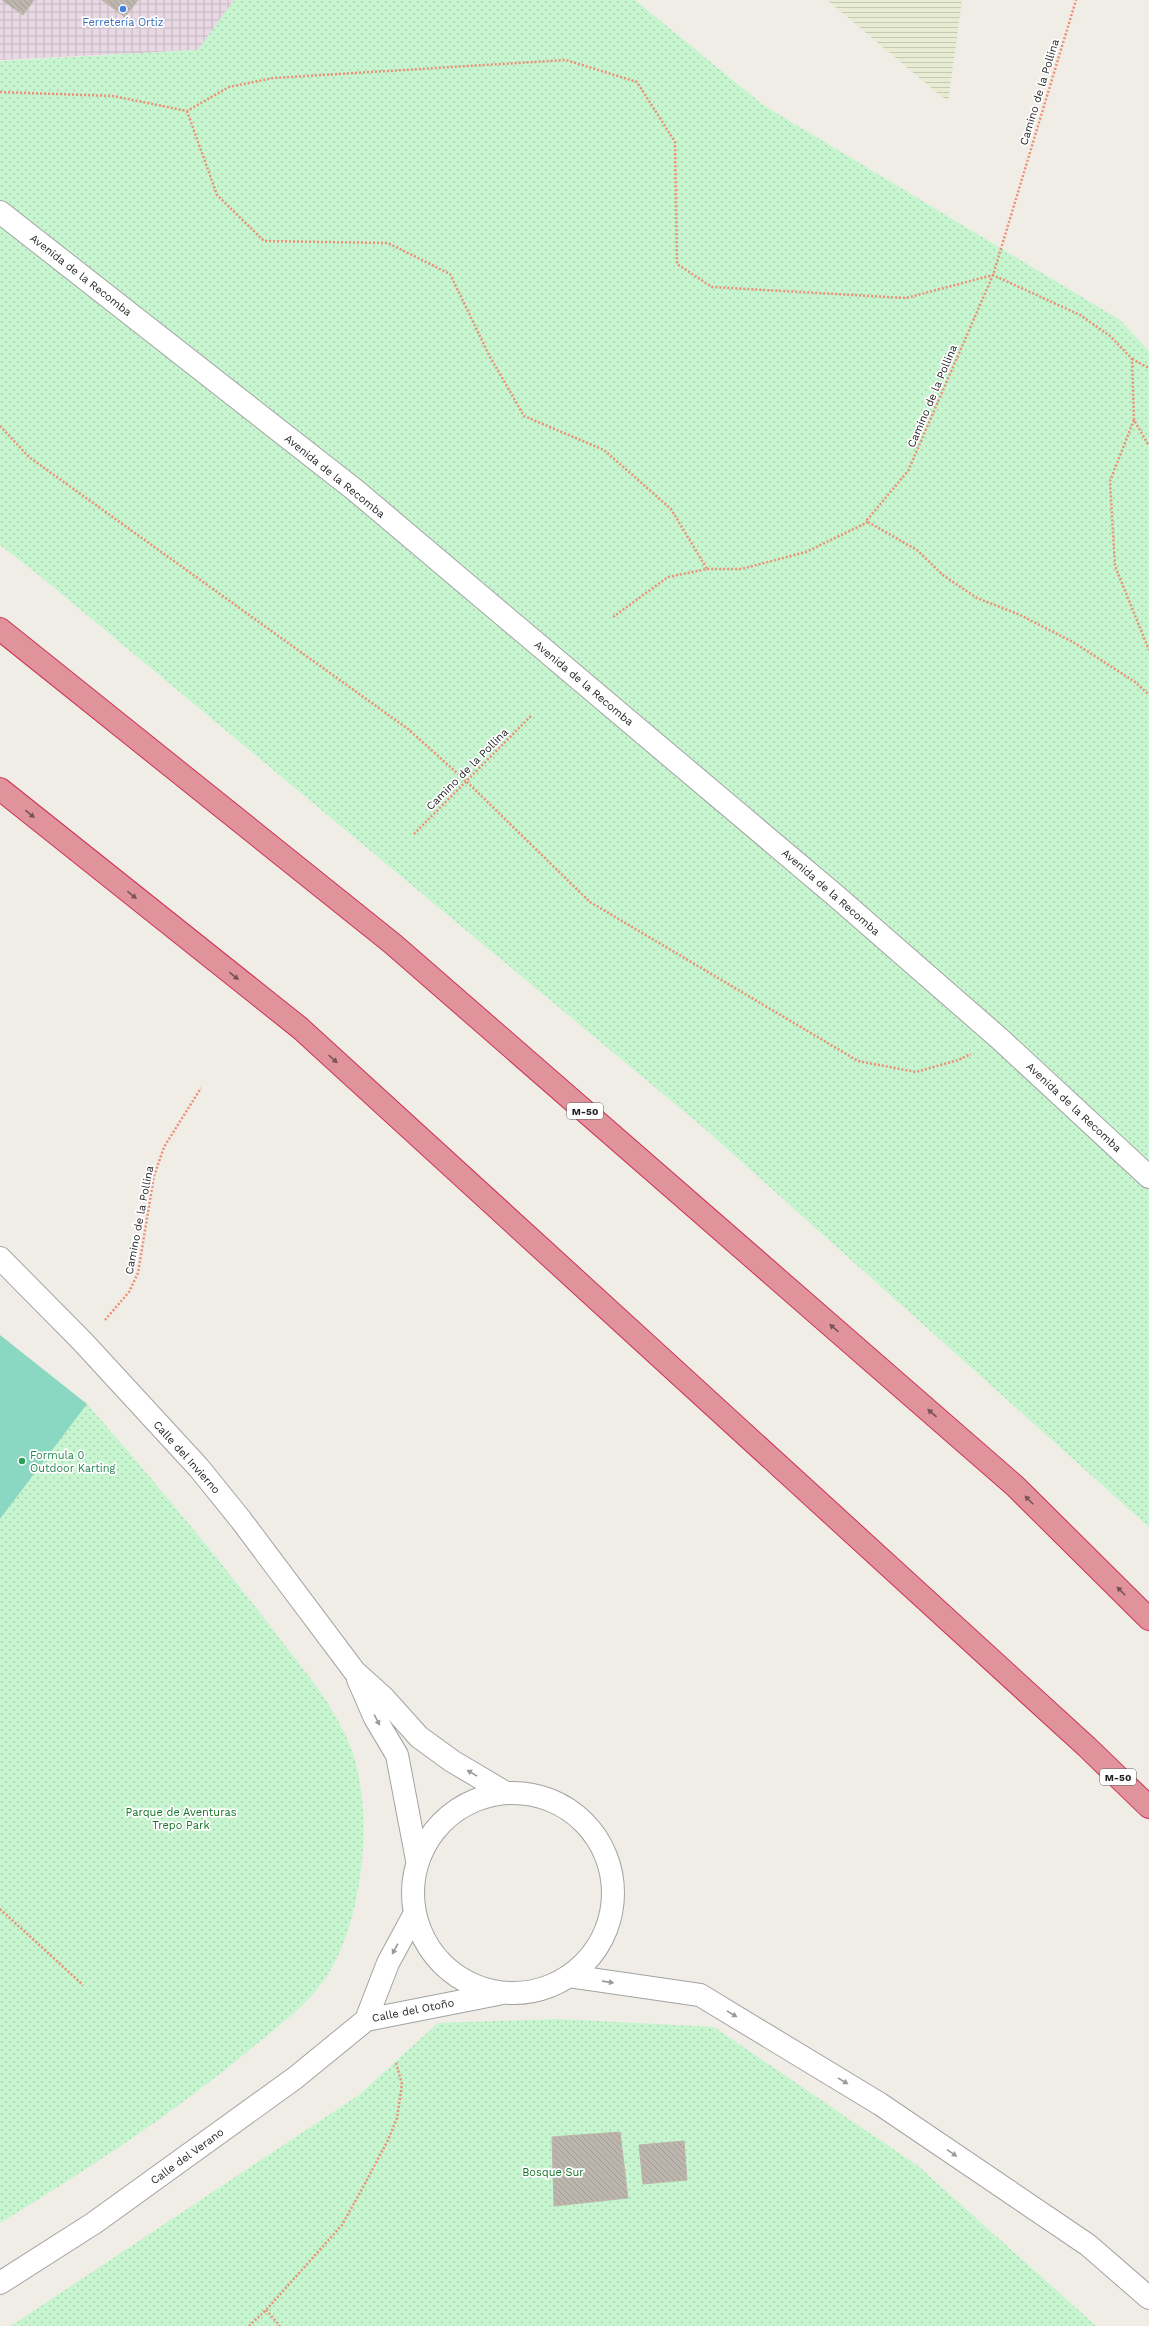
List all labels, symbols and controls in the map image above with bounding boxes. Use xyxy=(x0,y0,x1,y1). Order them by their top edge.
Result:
marker: Ferretería Ortiz xyxy=(118,4,128,14)
place label: Ferretería Ortiz xyxy=(82,16,164,29)
street label: Camino de la Pollina xyxy=(1017,37,1062,147)
street label: Avenida de la Recomba xyxy=(27,232,134,319)
street label: Camino de la Pollina xyxy=(905,343,960,450)
street label: Avenida de la Recomba xyxy=(282,432,387,521)
street label: Avenida de la Recomba xyxy=(532,638,636,729)
street label: Camino de la Pollina xyxy=(424,726,511,813)
one-way arrow xyxy=(25,809,36,818)
street label: Avenida de la Recomba xyxy=(779,846,882,938)
one-way arrow xyxy=(127,890,138,899)
one-way arrow xyxy=(228,972,239,980)
one-way arrow xyxy=(328,1055,339,1064)
street label: Avenida de la Recomba xyxy=(1023,1060,1124,1155)
road number: M-50 xyxy=(567,1103,603,1119)
street label: Camino de la Pollina xyxy=(123,1165,156,1275)
one-way arrow xyxy=(829,1323,839,1332)
one-way arrow xyxy=(927,1409,937,1418)
street label: Calle del Invierno xyxy=(151,1418,223,1496)
place label: Formula 0 Outdoor Karting xyxy=(30,1449,115,1475)
marker: Formula 0 Outdoor Karting xyxy=(17,1456,27,1466)
one-way arrow xyxy=(1024,1495,1034,1505)
one-way arrow xyxy=(1116,1586,1126,1596)
one-way arrow xyxy=(374,1715,380,1726)
one-way arrow xyxy=(467,1769,477,1777)
road number: M-50 xyxy=(1100,1769,1136,1785)
park label: Parque de Aventuras Trepo Park xyxy=(125,1806,237,1832)
one-way arrow xyxy=(392,1944,399,1955)
one-way arrow xyxy=(602,1979,614,1985)
street label: Calle del Otoño xyxy=(371,1996,455,2025)
one-way arrow xyxy=(727,2010,737,2018)
one-way arrow xyxy=(837,2078,849,2085)
street label: Calle del Verano xyxy=(148,2126,226,2187)
one-way arrow xyxy=(946,2149,957,2156)
park label: Bosque Sur xyxy=(522,2166,584,2179)

